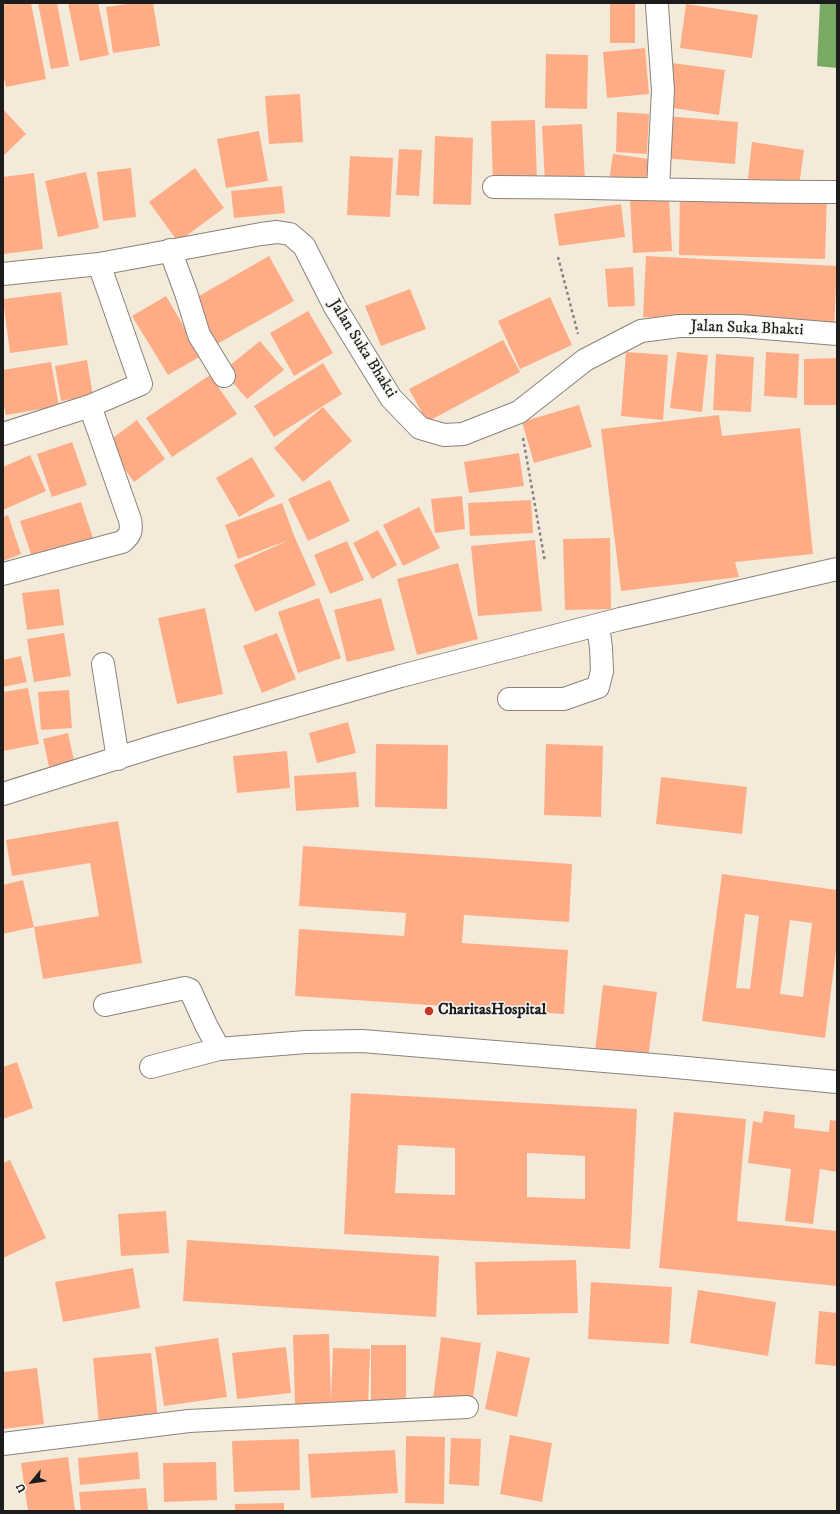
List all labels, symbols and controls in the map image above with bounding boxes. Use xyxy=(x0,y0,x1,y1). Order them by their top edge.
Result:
street label: Jalan Suka Bhakti xyxy=(324,296,400,402)
street label: Jalan Suka Bhakti xyxy=(690,317,804,341)
place label: CharitasHospital xyxy=(438,1001,546,1021)
marker: CharitasHospital xyxy=(423,1005,435,1017)
north arrow xyxy=(12,1462,52,1502)
text: U xyxy=(13,1481,30,1495)

